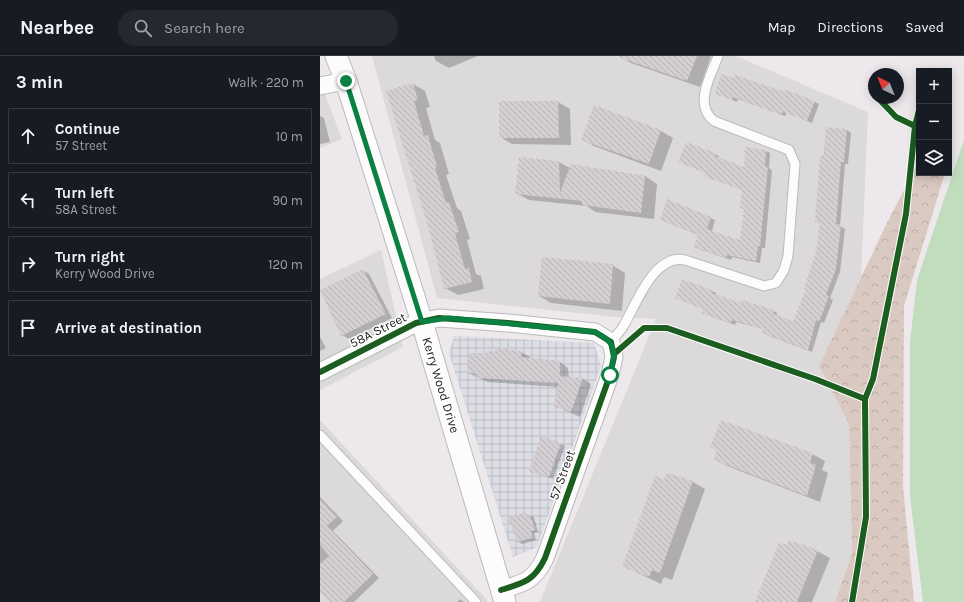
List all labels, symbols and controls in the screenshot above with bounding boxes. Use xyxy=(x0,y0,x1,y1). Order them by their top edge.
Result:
search box xyxy=(118,10,398,46)
text: Nearbee xyxy=(20,17,94,39)
icon: search xyxy=(132,17,154,39)
text: Search here xyxy=(164,19,245,37)
text: Map xyxy=(768,19,796,36)
text: Directions xyxy=(818,19,883,36)
text: Saved xyxy=(905,19,944,36)
north arrow xyxy=(868,68,904,104)
map controls xyxy=(916,68,952,176)
button: + xyxy=(916,68,952,104)
text: 3 min xyxy=(16,72,63,92)
route end xyxy=(337,72,355,90)
text: Walk · 220 m xyxy=(228,75,304,90)
button: − xyxy=(916,104,952,140)
text: Continue xyxy=(55,120,120,138)
icon: ahead xyxy=(17,125,39,147)
text: 10 m xyxy=(276,129,303,144)
text: 57 Street xyxy=(55,138,107,153)
button: layers xyxy=(916,140,952,176)
text: Turn left xyxy=(55,184,114,202)
icon: left xyxy=(17,189,39,211)
text: 90 m xyxy=(272,193,303,208)
text: 58A Street xyxy=(55,202,117,217)
text: Turn right xyxy=(55,248,125,266)
icon: right xyxy=(17,253,39,275)
text: 120 m xyxy=(268,257,303,272)
text: Kerry Wood Drive xyxy=(55,266,155,281)
street label: 58A Street xyxy=(347,309,409,351)
icon: arrive xyxy=(17,317,39,339)
text: Arrive at destination xyxy=(55,319,202,337)
street label: Kerry Wood Drive xyxy=(419,335,463,435)
route start xyxy=(601,366,619,384)
street label: 57 Street xyxy=(546,448,578,502)

